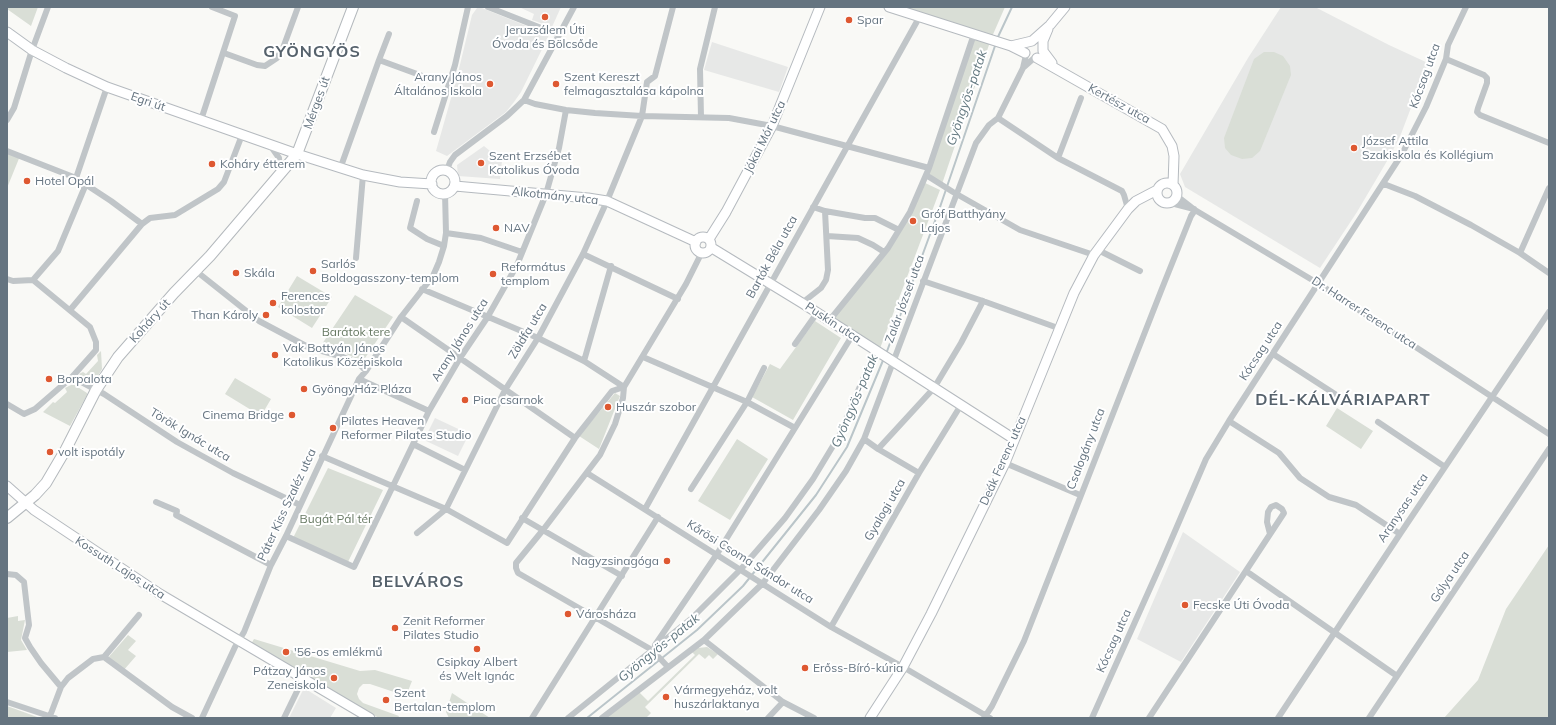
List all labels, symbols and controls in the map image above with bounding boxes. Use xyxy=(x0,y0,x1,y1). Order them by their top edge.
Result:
marker: Jeruzsálem Úti Óvoda és Bölcsőde xyxy=(540,12,550,22)
place label: Spar xyxy=(857,13,883,27)
marker: Spar xyxy=(844,15,854,25)
place label: Jeruzsálem Úti Óvoda és Bölcsőde xyxy=(492,23,598,51)
district label: GYÖNGYÖS xyxy=(263,42,361,62)
street label: Kócsag utca xyxy=(1407,42,1443,110)
water label: Gyöngyös-patak xyxy=(943,48,991,148)
place label: Arany János Általános Iskola xyxy=(394,70,482,98)
place label: Szent Kereszt felmagasztalása kápolna xyxy=(564,70,704,98)
street label: Mérges út xyxy=(301,75,333,131)
marker: Arany János Általános Iskola xyxy=(485,79,495,89)
marker: Szent Kereszt felmagasztalása kápolna xyxy=(551,79,561,89)
street label: Kertész utca xyxy=(1085,81,1153,127)
street label: Egri út xyxy=(129,89,167,115)
street label: Jókai Mór utca xyxy=(741,98,789,176)
place label: József Attila Szakiskola és Kollégium xyxy=(1362,134,1494,162)
marker: József Attila Szakiskola és Kollégium xyxy=(1349,143,1359,153)
place label: Szent Erzsébet Katolikus Óvoda xyxy=(489,149,579,177)
place label: Koháry étterem xyxy=(220,157,305,171)
marker: Szent Erzsébet Katolikus Óvoda xyxy=(476,158,486,168)
marker: Koháry étterem xyxy=(207,159,217,169)
place label: Hotel Opál xyxy=(35,174,94,188)
marker: Hotel Opál xyxy=(22,176,32,186)
street label: Alkotmány utca xyxy=(511,184,599,208)
place label: Gróf Batthyány Lajos xyxy=(921,207,1006,235)
street label: Bartók Béla utca xyxy=(743,213,801,301)
marker: Gróf Batthyány Lajos xyxy=(908,216,918,226)
place label: NAV xyxy=(504,221,530,235)
marker: NAV xyxy=(491,223,501,233)
street label: Zalár József utca xyxy=(882,253,928,345)
place label: Sarlós Boldogasszony-templom xyxy=(321,257,459,285)
place label: Református templom xyxy=(501,260,566,288)
place label: Skála xyxy=(244,266,275,280)
marker: Sarlós Boldogasszony-templom xyxy=(308,266,318,276)
marker: Skála xyxy=(231,268,241,278)
marker: Református templom xyxy=(488,269,498,279)
street label: Dr. Harrer Ferenc utca xyxy=(1309,274,1419,352)
place label: Ferences kolostor xyxy=(281,289,330,317)
street label: Koháry út xyxy=(127,296,173,346)
street label: Arany János utca xyxy=(429,296,491,384)
marker: Ferences kolostor xyxy=(268,298,278,308)
street label: Puskin utca xyxy=(802,300,864,346)
street label: Zöldfa utca xyxy=(506,301,550,361)
place label: Than Károly xyxy=(191,308,258,322)
marker: Than Károly xyxy=(261,310,271,320)
street label: Kócsag utca xyxy=(1236,319,1286,383)
park label: Barátok tere xyxy=(322,325,390,339)
place label: Vak Bottyán János Katolikus Középiskola xyxy=(283,341,403,369)
marker: Vak Bottyán János Katolikus Középiskola xyxy=(270,350,280,360)
water label: Gyöngyös-patak xyxy=(828,352,882,450)
place label: Borpalota xyxy=(57,372,112,386)
marker: Borpalota xyxy=(44,374,54,384)
place label: GyöngyHáz Pláza xyxy=(312,382,412,396)
marker: GyöngyHáz Pláza xyxy=(299,384,309,394)
district label: DÉL-KÁLVÁRIAPART xyxy=(1255,390,1431,410)
place label: Piac csarnok xyxy=(473,393,543,407)
marker: Piac csarnok xyxy=(460,395,470,405)
place label: Huszár szobor xyxy=(616,400,696,414)
marker: Huszár szobor xyxy=(603,402,613,412)
street label: Török Ignác utca xyxy=(147,405,233,465)
street label: Csalogány utca xyxy=(1064,406,1108,492)
place label: Cinema Bridge xyxy=(202,408,284,422)
marker: Cinema Bridge xyxy=(287,410,297,420)
place label: Pilates Heaven Reformer Pilates Studio xyxy=(341,414,471,442)
street label: Deák Ferenc utca xyxy=(977,414,1029,508)
marker: Pilates Heaven Reformer Pilates Studio xyxy=(328,423,338,433)
place label: volt ispotály xyxy=(58,445,125,459)
marker: volt ispotály xyxy=(45,447,55,457)
street label: Páter Kiss Szaléz utca xyxy=(255,447,319,563)
street label: Aranysas utca xyxy=(1375,471,1431,545)
street label: Gyalogi utca xyxy=(861,476,909,544)
park label: Bugát Pál tér xyxy=(300,512,372,526)
street label: Kőrösi Csoma Sándor utca xyxy=(684,517,816,607)
street label: Kossuth Lajos utca xyxy=(72,534,168,602)
street label: Gólya utca xyxy=(1427,548,1473,606)
place label: Nagyzsinagóga xyxy=(572,554,659,568)
marker: Nagyzsinagóga xyxy=(662,556,672,566)
district label: BELVÁROS xyxy=(372,572,464,592)
place label: Fecske Úti Óvoda xyxy=(1193,598,1289,612)
marker: Fecske Úti Óvoda xyxy=(1180,600,1190,610)
place label: Városháza xyxy=(576,607,636,621)
street label: Kócsag utca xyxy=(1094,607,1134,675)
marker: Városháza xyxy=(563,609,573,619)
water label: Gyöngyös-patak xyxy=(615,610,703,686)
place label: Zenit Reformer Pilates Studio xyxy=(403,614,485,642)
marker: Zenit Reformer Pilates Studio xyxy=(390,623,400,633)
marker: Csipkay Albert és Welt Ignác xyxy=(472,644,482,654)
place label: '56-os emlékmű xyxy=(294,645,382,659)
marker: '56-os emlékmű xyxy=(281,647,291,657)
place label: Csipkay Albert és Welt Ignác xyxy=(436,655,518,683)
place label: Erőss-Bíró-kúria xyxy=(813,661,903,675)
marker: Erőss-Bíró-kúria xyxy=(800,663,810,673)
place label: Pátzay János Zeneiskola xyxy=(253,664,326,692)
marker: Pátzay János Zeneiskola xyxy=(329,673,339,683)
place label: Vármegyeház, volt huszárlaktanya xyxy=(674,683,778,711)
place label: Szent Bertalan-templom xyxy=(394,686,496,714)
marker: Vármegyeház, volt huszárlaktanya xyxy=(661,692,671,702)
marker: Szent Bertalan-templom xyxy=(381,695,391,705)

